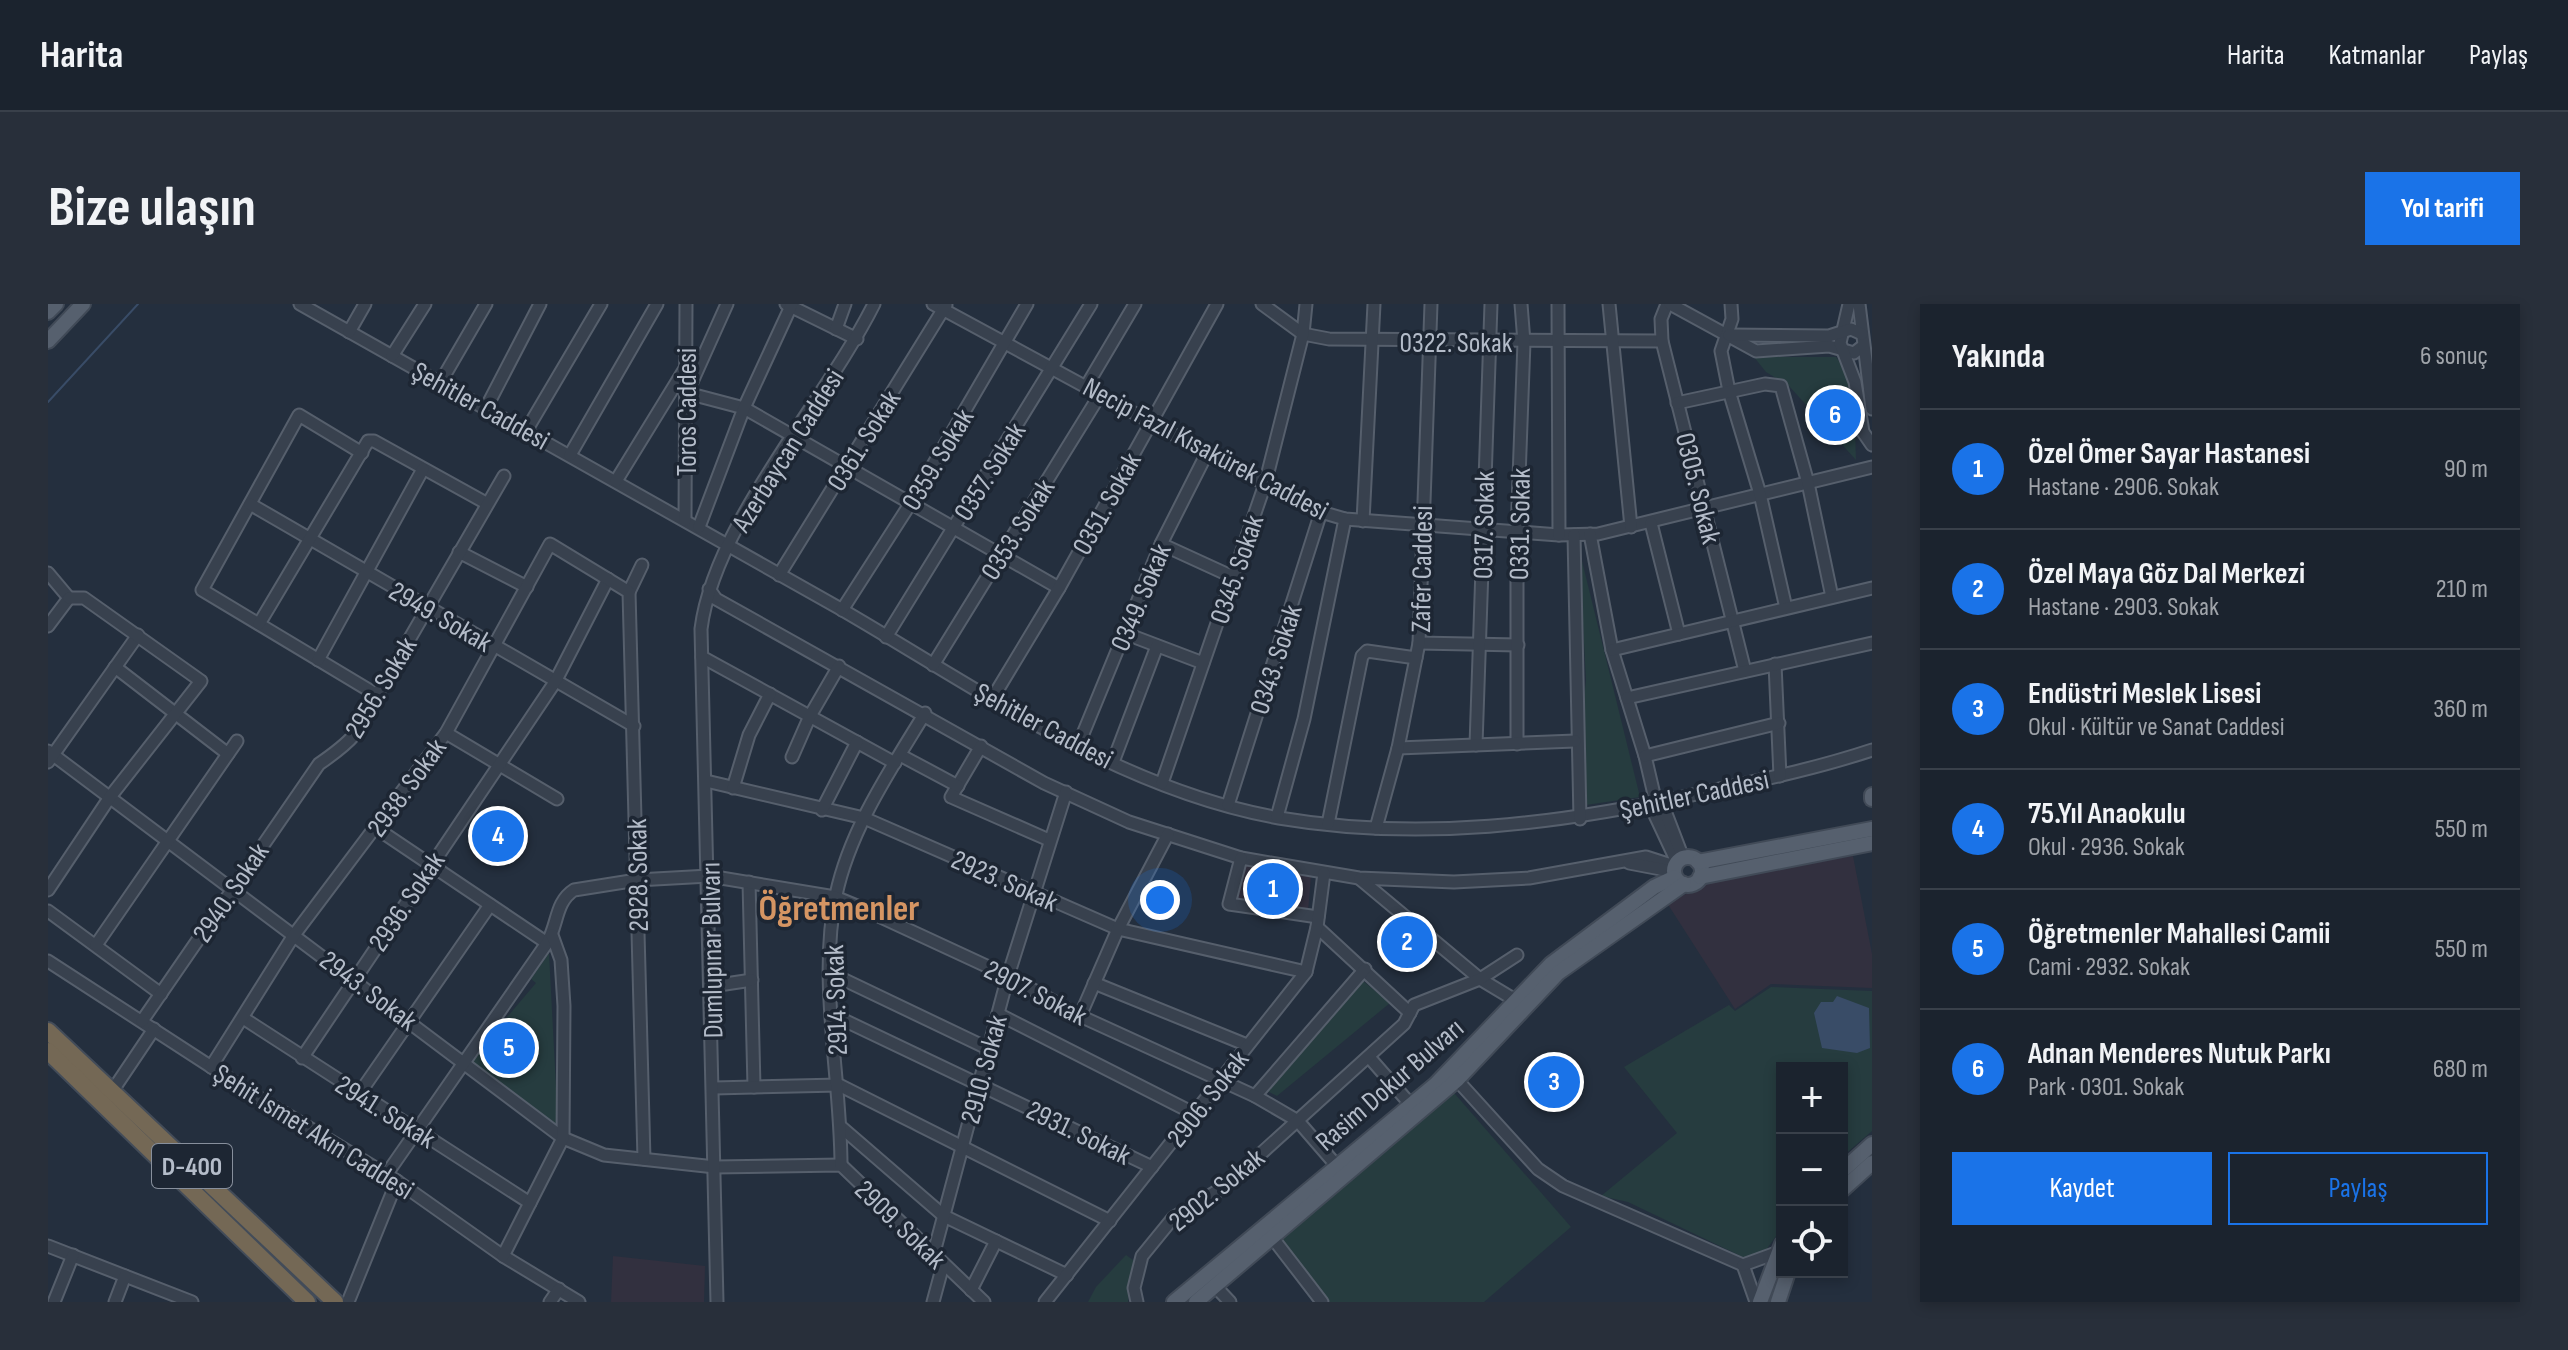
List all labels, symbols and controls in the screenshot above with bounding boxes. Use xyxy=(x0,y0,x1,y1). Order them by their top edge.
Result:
text: Harita xyxy=(40,33,123,78)
text: Harita xyxy=(2227,39,2285,72)
text: Katmanlar xyxy=(2329,39,2425,72)
text: Paylaş xyxy=(2469,39,2528,72)
button: Yol tarifi xyxy=(2365,172,2520,245)
text: Bize ulaşın xyxy=(48,175,256,242)
street label: 0322. Sokak xyxy=(1400,327,1513,360)
text: Yakında xyxy=(1952,336,2045,377)
text: 6 sonuç xyxy=(2420,341,2488,372)
street label: Toros Caddesi xyxy=(671,348,704,476)
street label: Şehitler Caddesi xyxy=(406,355,555,458)
street label: Azerbaycan Caddesi xyxy=(725,363,851,539)
street label: Necip Fazıl Kısakürek Caddesi xyxy=(1077,371,1333,528)
street label: 0361. Sokak xyxy=(820,384,908,497)
pin: 6 xyxy=(1809,385,1861,445)
street label: 0359. Sokak xyxy=(895,403,982,517)
street label: 0357. Sokak xyxy=(947,416,1033,527)
street label: 0305. Sokak xyxy=(1668,429,1727,548)
text: Özel Ömer Sayar Hastanesi xyxy=(2028,436,2310,472)
street label: 0351. Sokak xyxy=(1066,447,1149,561)
text: 1 xyxy=(1973,454,1983,485)
text: 90 m xyxy=(2444,454,2488,485)
street label: 0331. Sokak xyxy=(1503,467,1538,580)
street label: 0317. Sokak xyxy=(1467,470,1502,579)
text: Hastane · 2906. Sokak xyxy=(2028,472,2219,503)
street label: 0353. Sokak xyxy=(974,473,1062,586)
street label: Zafer Caddesi xyxy=(1405,505,1440,633)
street label: 0345. Sokak xyxy=(1203,511,1271,628)
street label: 0349. Sokak xyxy=(1104,539,1179,656)
text: Özel Maya Göz Dal Merkezi xyxy=(2028,556,2305,592)
text: 2 xyxy=(1972,574,1984,605)
text: 210 m xyxy=(2436,574,2488,605)
street label: 2949. Sokak xyxy=(383,575,498,660)
text: Hastane · 2903. Sokak xyxy=(2028,592,2219,623)
street label: 0343. Sokak xyxy=(1243,600,1310,718)
street label: 2956. Sokak xyxy=(338,631,425,744)
street label: Şehitler Caddesi xyxy=(969,676,1118,776)
text: Endüstri Meslek Lisesi xyxy=(2028,676,2261,712)
text: 3 xyxy=(1972,694,1984,725)
text: 360 m xyxy=(2433,694,2488,725)
text: Okul · Kültür ve Sanat Caddesi xyxy=(2028,712,2285,743)
street label: 2938. Sokak xyxy=(361,732,454,843)
street label: Şehitler Caddesi xyxy=(1617,764,1772,827)
text: 75.Yıl Anaokulu xyxy=(2028,796,2186,832)
pin: 4 xyxy=(472,806,524,866)
text: 4 xyxy=(1972,814,1984,845)
text: 550 m xyxy=(2435,814,2488,845)
street label: 2928. Sokak xyxy=(621,818,656,932)
text: Okul · 2936. Sokak xyxy=(2028,832,2185,863)
street label: 2940. Sokak xyxy=(186,837,277,949)
street label: 2923. Sokak xyxy=(946,843,1063,920)
street label: 2936. Sokak xyxy=(362,846,453,958)
pin: 1 xyxy=(1247,859,1299,919)
street label: Dumlupınar Bulvarı xyxy=(694,862,731,1038)
your location xyxy=(1140,880,1180,920)
district label: Öğretmenler xyxy=(759,888,919,931)
pin: 2 xyxy=(1381,912,1433,972)
text: Öğretmenler Mahallesi Camii xyxy=(2028,916,2330,952)
text: 5 xyxy=(1972,934,1984,965)
text: 550 m xyxy=(2435,934,2488,965)
street label: 2943. Sokak xyxy=(313,944,423,1039)
street label: 2914. Sokak xyxy=(818,944,855,1056)
text: Cami · 2932. Sokak xyxy=(2028,952,2190,983)
street label: 2907. Sokak xyxy=(979,954,1092,1033)
street label: 2910. Sokak xyxy=(954,1011,1015,1127)
street label: Rasim Dokur Bulvarı xyxy=(1309,1012,1471,1158)
pin: 5 xyxy=(483,1018,535,1078)
text: Adnan Menderes Nutuk Parkı xyxy=(2028,1036,2331,1072)
street label: 2906. Sokak xyxy=(1160,1044,1256,1154)
pin: 3 xyxy=(1528,1052,1580,1112)
text: 6 xyxy=(1972,1054,1984,1085)
text: 680 m xyxy=(2433,1054,2488,1085)
street label: Şehit İsmet Akın Caddesi xyxy=(207,1057,419,1207)
map controls xyxy=(1776,1062,1848,1278)
button: + xyxy=(1776,1062,1848,1134)
street label: 2941. Sokak xyxy=(329,1069,442,1156)
text: Park · 0301. Sokak xyxy=(2028,1072,2184,1103)
street label: 2931. Sokak xyxy=(1021,1094,1136,1173)
button: − xyxy=(1776,1134,1848,1206)
street label: 2902. Sokak xyxy=(1162,1141,1272,1239)
road number: D-400 xyxy=(152,1144,232,1188)
button: Kaydet xyxy=(1952,1152,2212,1225)
button: Paylaş xyxy=(2228,1152,2488,1225)
street label: 2909. Sokak xyxy=(848,1174,953,1277)
button: locate xyxy=(1776,1206,1848,1278)

